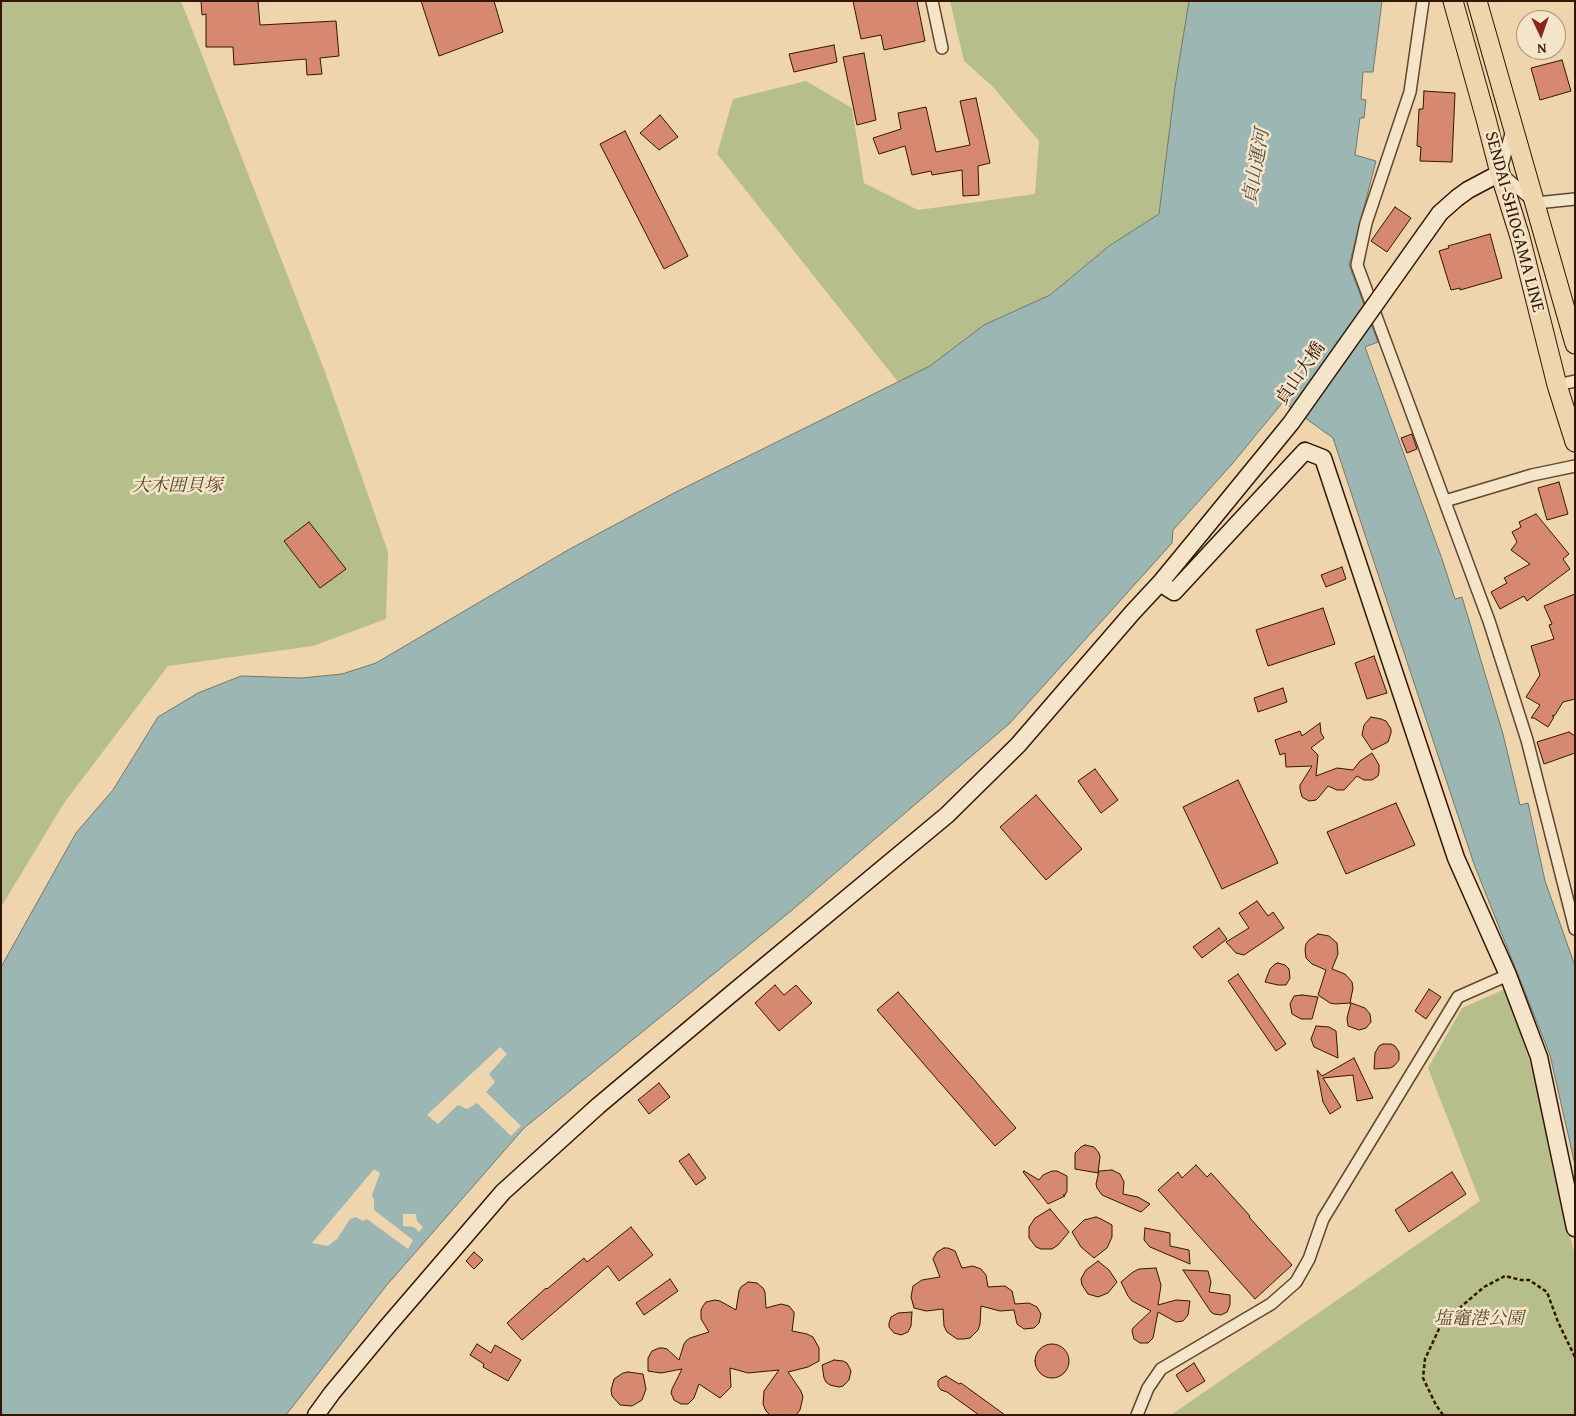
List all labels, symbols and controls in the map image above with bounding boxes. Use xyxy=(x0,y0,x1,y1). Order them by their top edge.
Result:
north arrow xyxy=(1516,10,1566,60)
text: N xyxy=(1537,39,1547,59)
water label: 貞山運河 xyxy=(1239,128,1275,206)
street label: SENDAI-SHIOGAMA LINE xyxy=(1479,129,1549,315)
street label: 貞山大橋 xyxy=(1272,338,1330,410)
park label: 大木囲貝塚 xyxy=(132,475,222,497)
park label: 塩竈港公園 xyxy=(1434,1308,1524,1330)

